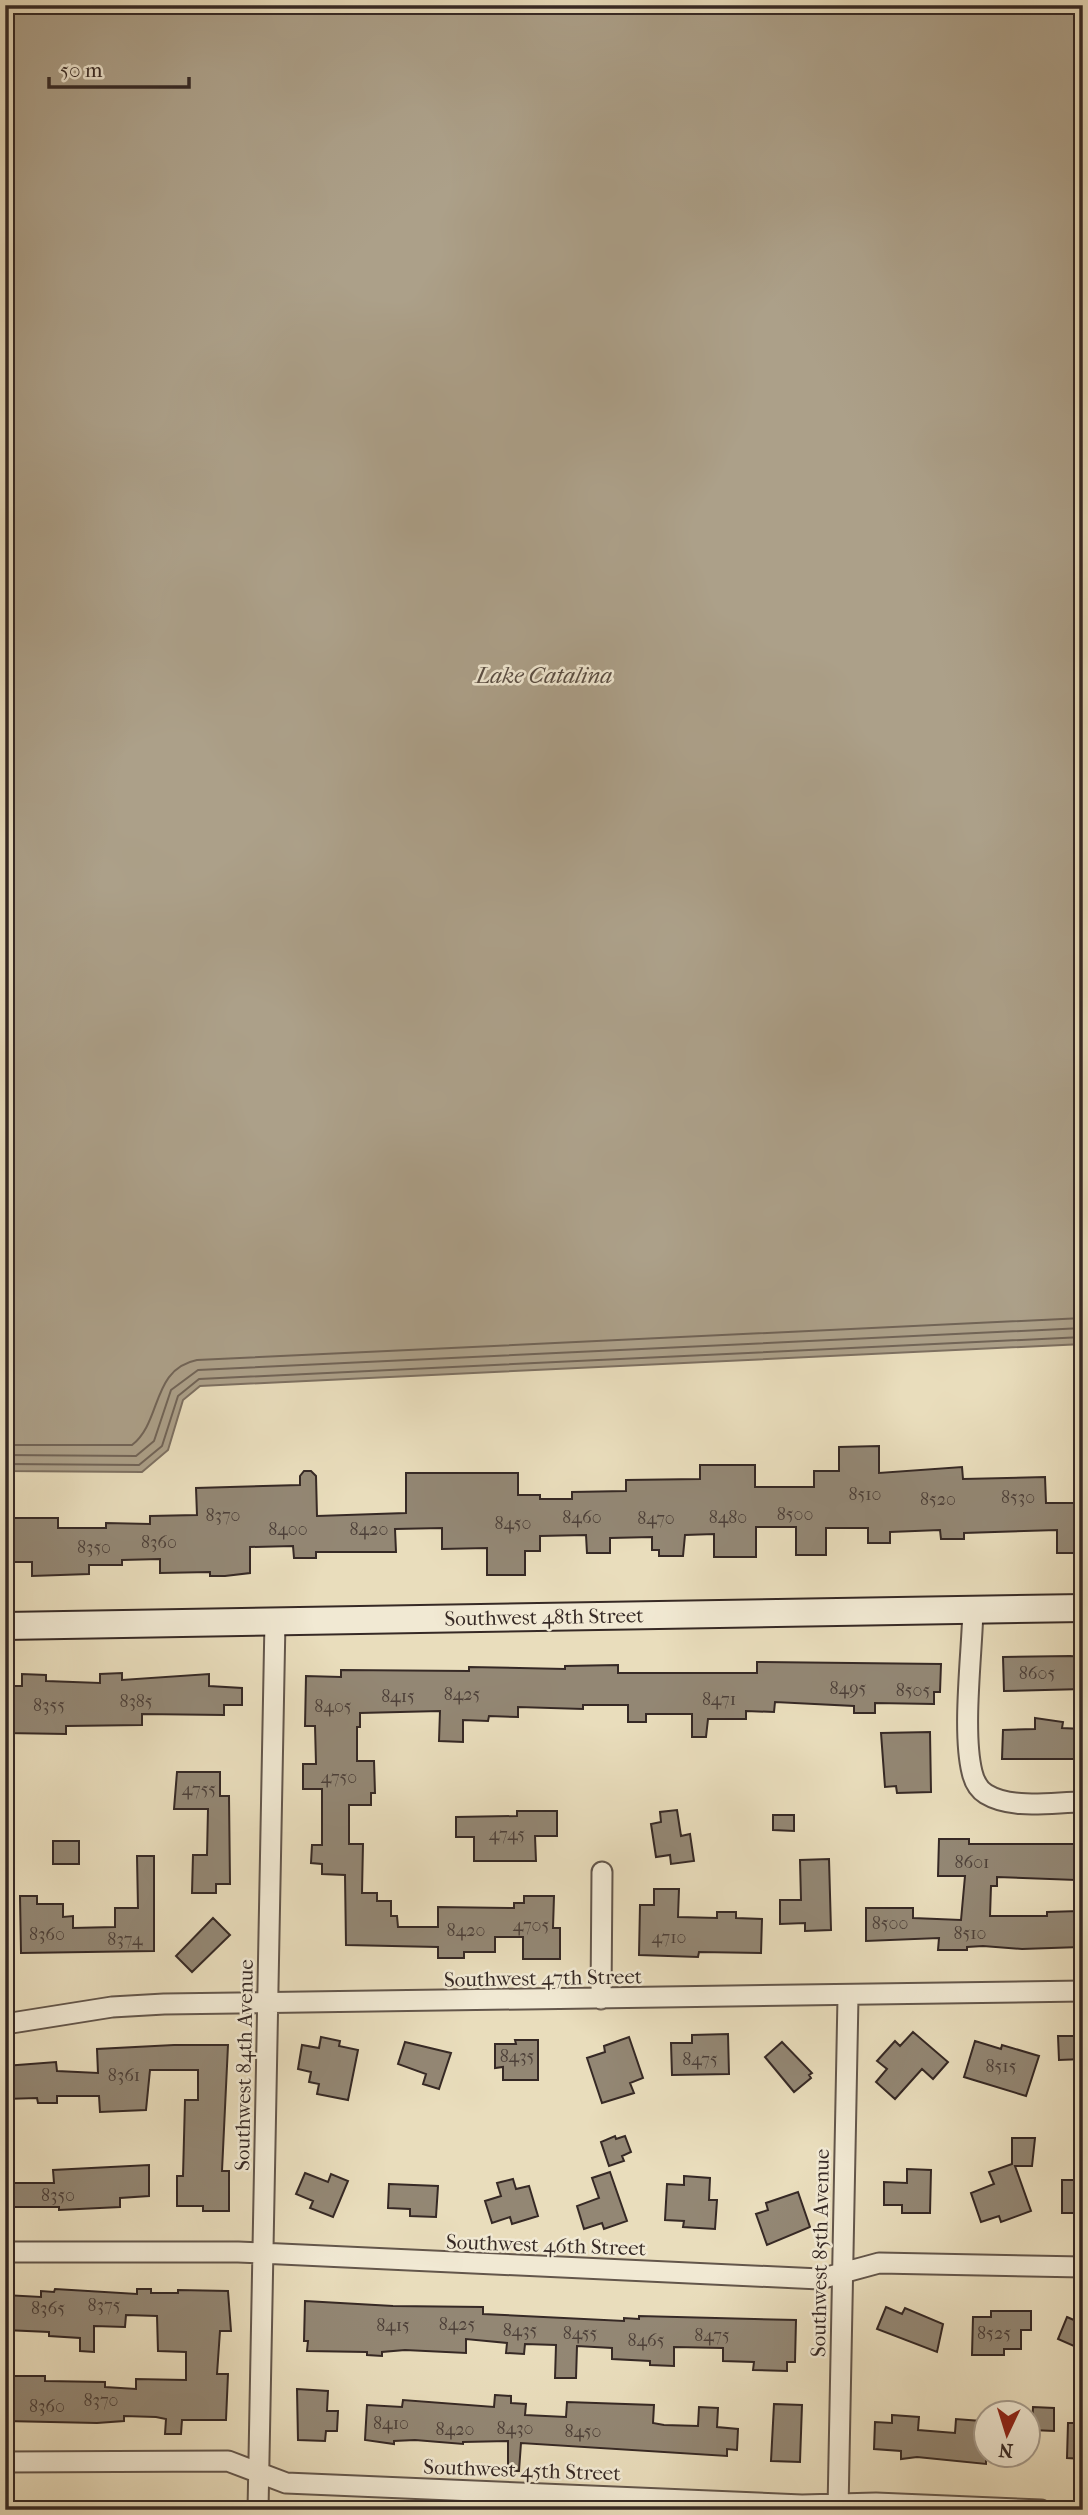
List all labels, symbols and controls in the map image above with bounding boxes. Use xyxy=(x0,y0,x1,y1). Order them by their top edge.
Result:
scale bar xyxy=(49,46,189,90)
text: 50 m xyxy=(60,58,103,82)
water label: Lake Catalina xyxy=(474,662,612,689)
house number: 8510 xyxy=(848,1484,882,1505)
house number: 8530 xyxy=(1001,1487,1035,1508)
house number: 8520 xyxy=(920,1489,956,1510)
house number: 8500 xyxy=(777,1504,813,1525)
house number: 8370 xyxy=(206,1505,240,1526)
house number: 8460 xyxy=(562,1507,602,1528)
house number: 8480 xyxy=(709,1507,747,1528)
house number: 8470 xyxy=(637,1508,675,1529)
house number: 8450 xyxy=(495,1513,531,1534)
house number: 8400 xyxy=(268,1519,308,1540)
house number: 8420 xyxy=(350,1519,388,1540)
house number: 8360 xyxy=(141,1532,177,1553)
house number: 8350 xyxy=(77,1537,111,1558)
street label: Southwest 48th Street xyxy=(444,1603,644,1631)
house number: 8605 xyxy=(1019,1663,1055,1684)
house number: 8495 xyxy=(830,1678,867,1699)
house number: 8505 xyxy=(896,1680,930,1701)
house number: 8425 xyxy=(444,1684,481,1705)
house number: 8415 xyxy=(381,1686,415,1707)
house number: 8471 xyxy=(702,1689,736,1710)
house number: 8385 xyxy=(119,1691,153,1712)
house number: 8355 xyxy=(33,1695,65,1716)
house number: 8405 xyxy=(314,1696,352,1717)
house number: 4750 xyxy=(321,1767,357,1788)
house number: 4755 xyxy=(182,1779,216,1800)
house number: 4745 xyxy=(489,1824,525,1845)
house number: 8601 xyxy=(954,1852,990,1873)
house number: 8500 xyxy=(872,1913,908,1934)
house number: 4705 xyxy=(513,1915,549,1936)
house number: 8420 xyxy=(447,1920,485,1941)
house number: 8510 xyxy=(953,1923,987,1944)
house number: 8360 xyxy=(29,1924,65,1945)
house number: 4710 xyxy=(651,1927,687,1948)
house number: 8374 xyxy=(107,1929,143,1950)
street label: Southwest 84th Avenue xyxy=(230,1959,258,2171)
street label: Southwest 47th Street xyxy=(444,1964,643,1992)
house number: 8435 xyxy=(500,2046,535,2067)
house number: 8475 xyxy=(682,2049,718,2070)
house number: 8515 xyxy=(986,2056,1017,2077)
house number: 8361 xyxy=(108,2065,140,2086)
street label: Southwest 85th Avenue xyxy=(806,2149,834,2357)
house number: 8350 xyxy=(41,2185,75,2206)
street label: Southwest 46th Street xyxy=(445,2230,647,2261)
house number: 8375 xyxy=(88,2295,121,2316)
house number: 8365 xyxy=(31,2298,65,2319)
house number: 8425 xyxy=(439,2314,476,2335)
house number: 8415 xyxy=(376,2315,410,2336)
house number: 8435 xyxy=(503,2320,538,2341)
house number: 8455 xyxy=(563,2323,598,2344)
house number: 8525 xyxy=(977,2323,1011,2344)
house number: 8475 xyxy=(694,2325,730,2346)
house number: 8465 xyxy=(627,2330,665,2351)
house number: 8370 xyxy=(84,2390,118,2411)
house number: 8360 xyxy=(29,2396,65,2417)
north arrow xyxy=(972,2400,1042,2470)
house number: 8410 xyxy=(373,2413,409,2434)
house number: 8430 xyxy=(497,2418,533,2439)
house number: 8420 xyxy=(436,2419,474,2440)
house number: 8450 xyxy=(565,2421,601,2442)
text: N xyxy=(997,2438,1014,2461)
street label: Southwest 45th Street xyxy=(423,2455,622,2485)

